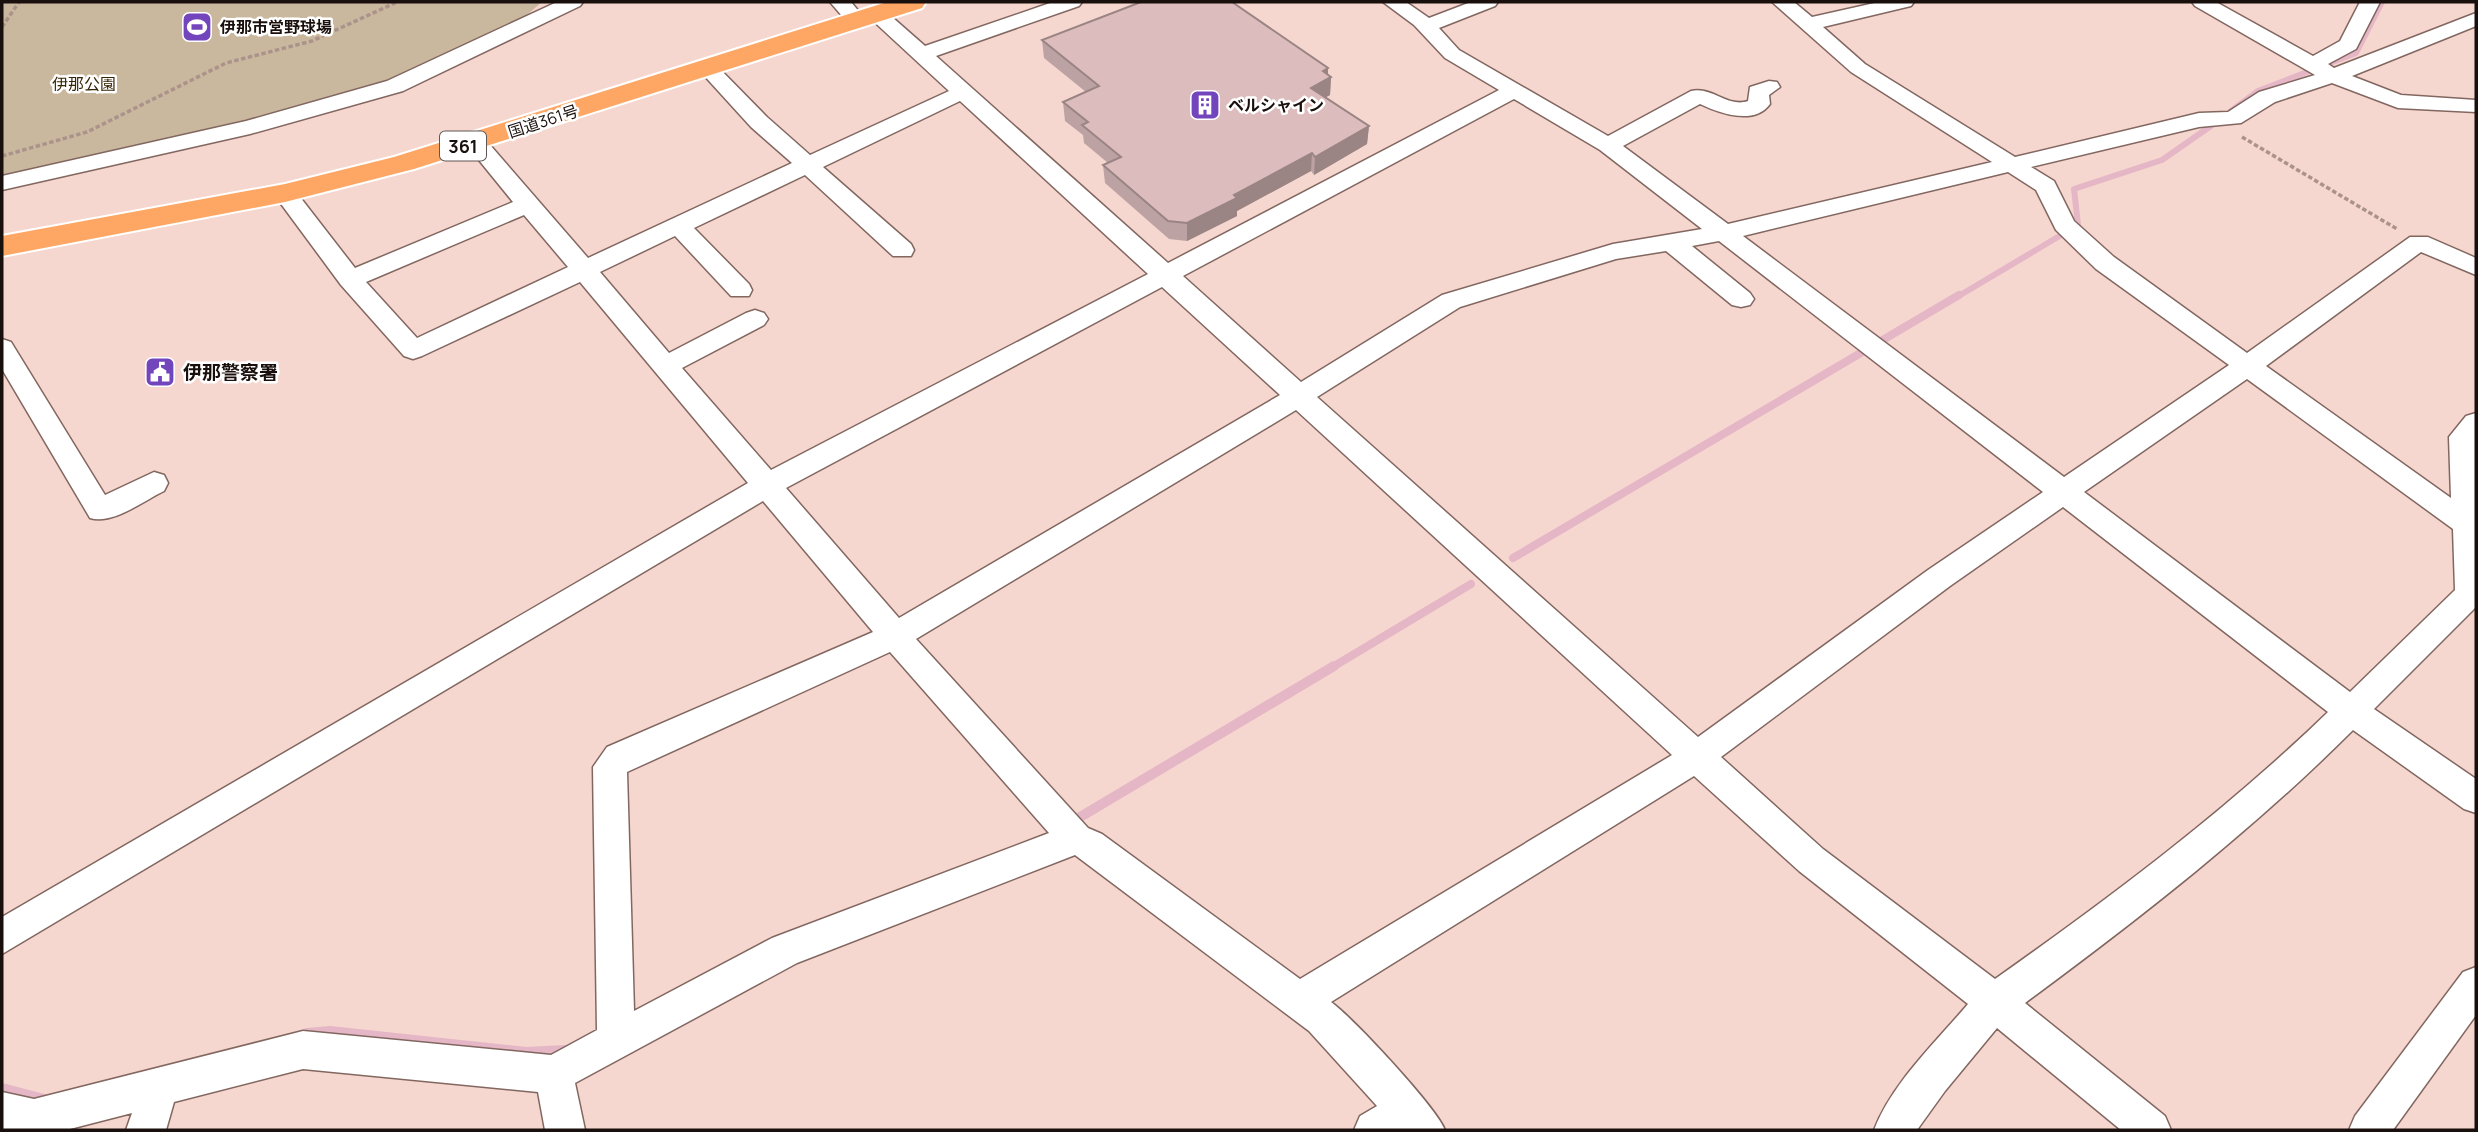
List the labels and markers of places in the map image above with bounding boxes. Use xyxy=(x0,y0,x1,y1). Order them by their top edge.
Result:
sports icon: 伊那市営野球場 xyxy=(180,10,214,44)
place label: 伊那市営野球場 xyxy=(219,16,332,38)
building icon: ベルシャイン xyxy=(1188,88,1222,122)
place label: ベルシャイン xyxy=(1228,94,1324,116)
public building icon: 伊那警察署 xyxy=(143,355,177,389)
place label: 伊那警察署 xyxy=(183,359,278,385)

